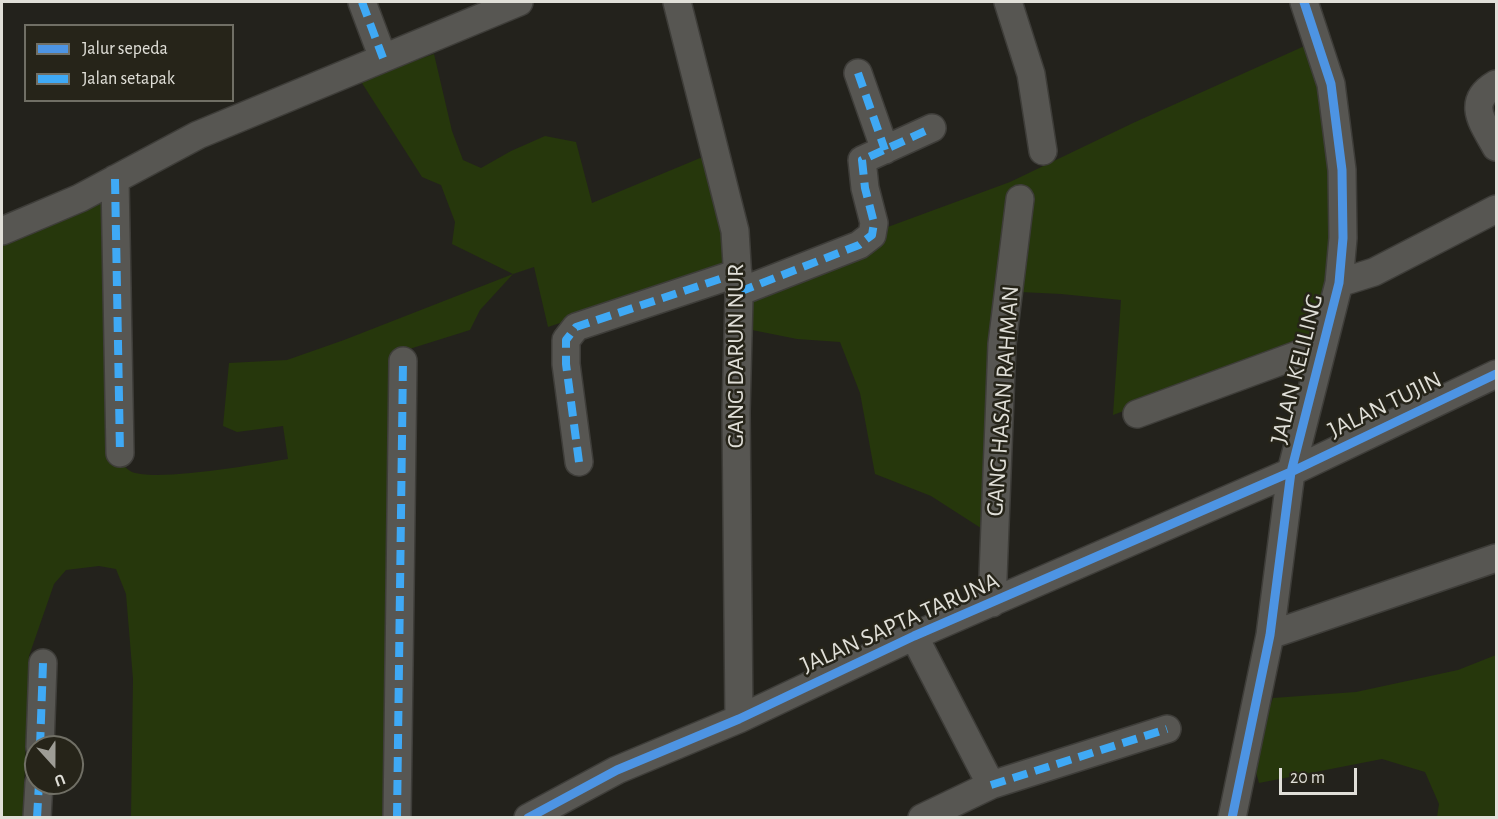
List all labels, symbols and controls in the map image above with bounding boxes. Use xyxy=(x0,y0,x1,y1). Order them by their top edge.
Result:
legend xyxy=(24,24,234,102)
text: Jalur sepeda xyxy=(82,40,168,58)
text: Jalan setapak xyxy=(82,70,175,88)
street label: GANG DARUN NUR xyxy=(722,264,750,448)
street label: GANG HASAN RAHMAN xyxy=(981,285,1025,517)
street label: JALAN KELILING xyxy=(1264,291,1330,447)
street label: JALAN TUJIN xyxy=(1324,365,1446,445)
street label: JALAN SAPTA TARUNA xyxy=(796,566,1004,680)
north arrow xyxy=(24,735,84,795)
scale bar xyxy=(1282,756,1360,794)
text: 20 m xyxy=(1290,769,1325,787)
text: U xyxy=(52,771,67,789)

